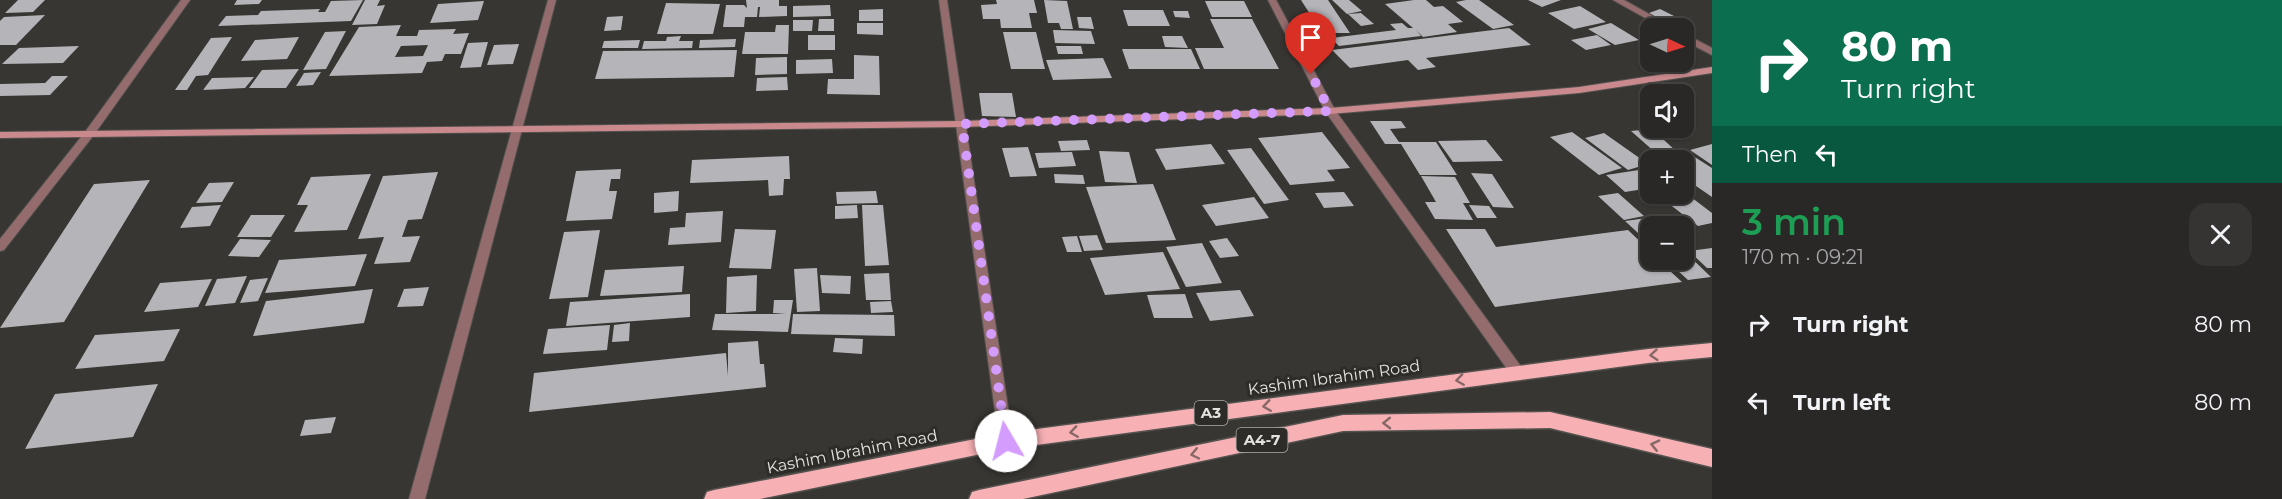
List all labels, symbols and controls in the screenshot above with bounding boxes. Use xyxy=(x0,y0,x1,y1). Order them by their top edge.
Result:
pin xyxy=(1285,12,1336,74)
north arrow xyxy=(1640,18,1694,72)
map controls xyxy=(1640,18,1694,270)
text: 80 m xyxy=(1841,20,1953,72)
icon: arrive xyxy=(1294,21,1327,54)
icon: right xyxy=(1742,24,1820,102)
text: Turn right xyxy=(1841,72,1976,105)
button: sound xyxy=(1640,84,1694,138)
icon: left xyxy=(1810,138,1843,171)
text: Then xyxy=(1742,141,1798,168)
button: + xyxy=(1640,150,1694,204)
text: 3 min xyxy=(1742,200,1846,244)
button: close xyxy=(2189,203,2252,266)
button: − xyxy=(1640,216,1694,270)
text: 170 m · 09:21 xyxy=(1742,245,1864,269)
icon: right xyxy=(1742,308,1775,341)
text: Turn right xyxy=(1793,311,1908,338)
text: 80 m xyxy=(2194,311,2252,338)
one-way arrow xyxy=(1649,348,1658,361)
street label: Kashim Ibrahim Road xyxy=(1247,356,1421,399)
one-way arrow xyxy=(1456,374,1465,386)
icon: left xyxy=(1742,386,1775,419)
text: Turn left xyxy=(1793,389,1891,416)
text: 80 m xyxy=(2194,389,2252,416)
one-way arrow xyxy=(1262,399,1272,411)
road number: A3 xyxy=(1194,401,1228,425)
position arrow xyxy=(974,409,1038,473)
one-way arrow xyxy=(1382,417,1391,429)
one-way arrow xyxy=(1069,425,1078,437)
street label: Kashim Ibrahim Road xyxy=(765,426,939,477)
road number: A4-7 xyxy=(1236,428,1288,452)
one-way arrow xyxy=(1650,439,1660,452)
one-way arrow xyxy=(1190,447,1200,460)

